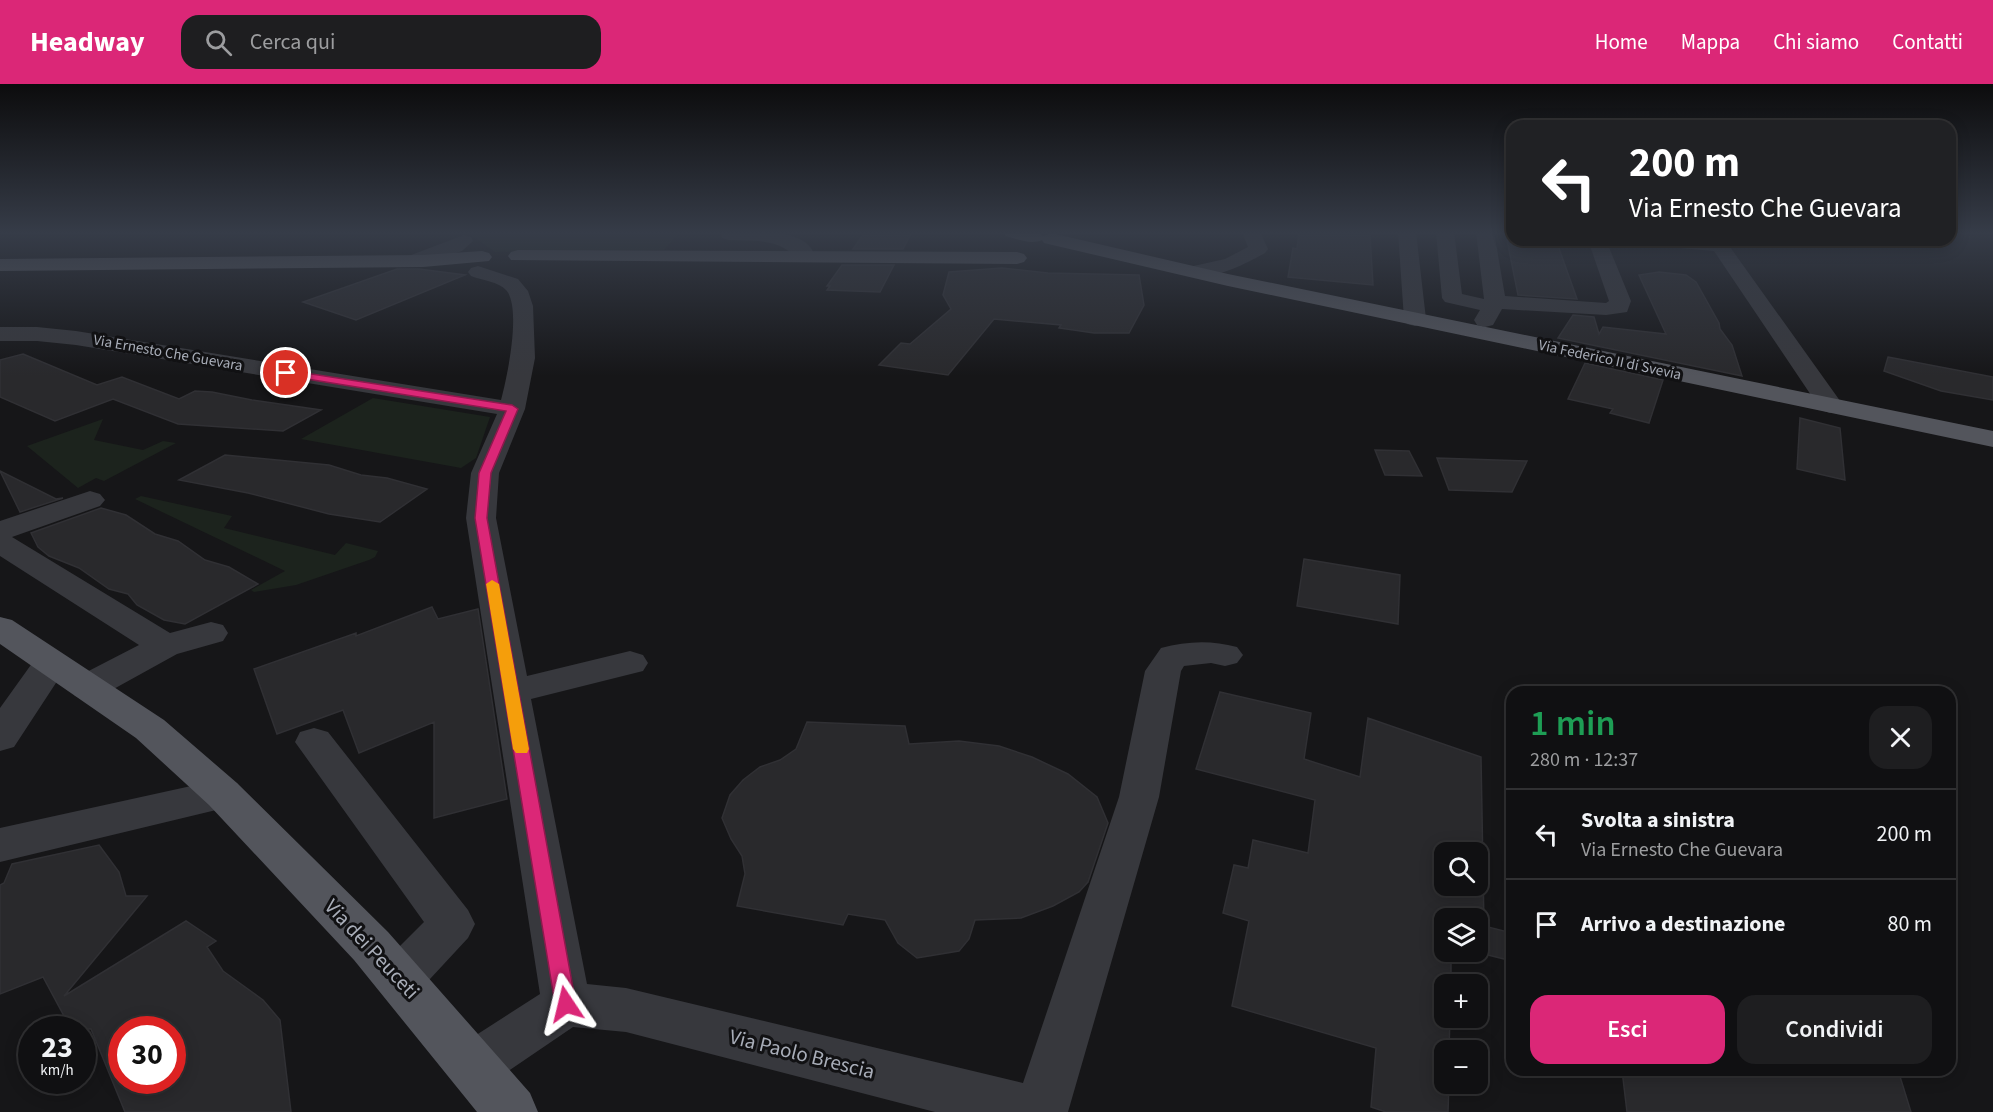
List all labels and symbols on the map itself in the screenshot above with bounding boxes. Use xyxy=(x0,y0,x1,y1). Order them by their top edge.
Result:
street label: Via Ernesto Che Guevara xyxy=(92,330,244,376)
street label: Via Federico II di Svevia xyxy=(1537,335,1683,385)
pin xyxy=(260,347,311,398)
street label: Via dei Peuceti xyxy=(318,892,426,1006)
position arrow xyxy=(534,972,598,1036)
speed limit sign: 30 xyxy=(108,1016,186,1094)
street label: Via Paolo Brescia xyxy=(726,1021,878,1087)

